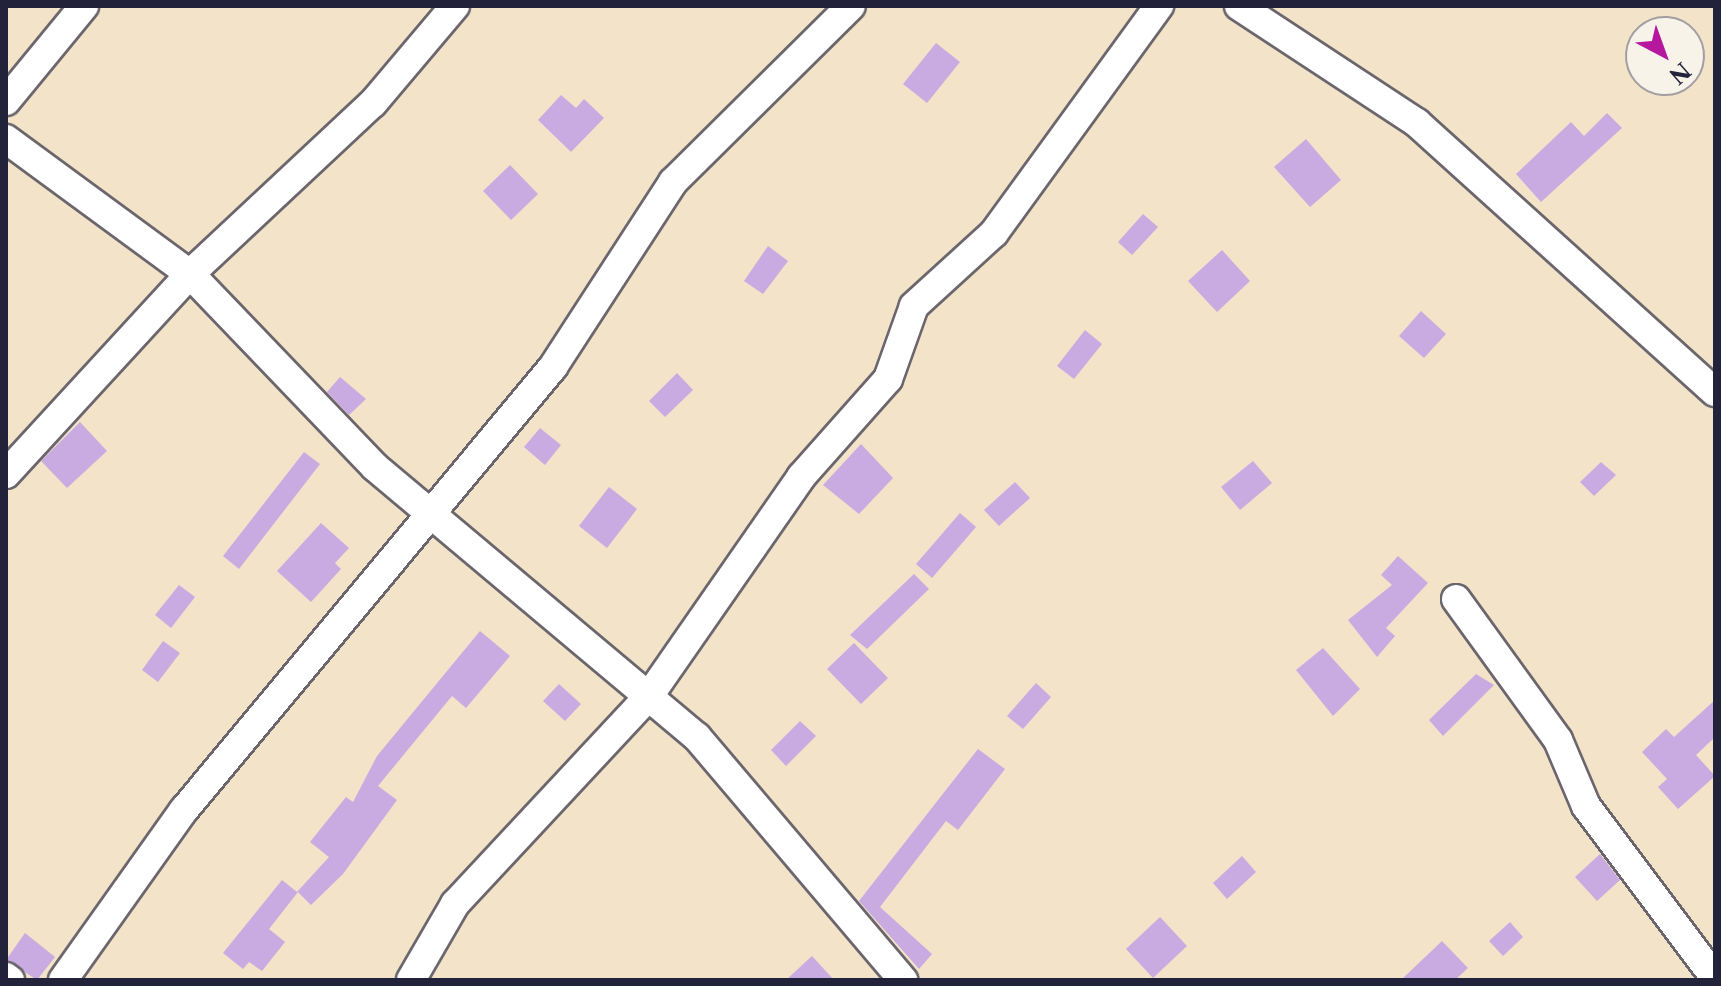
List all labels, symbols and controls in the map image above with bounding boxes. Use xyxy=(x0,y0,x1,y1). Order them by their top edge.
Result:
north arrow xyxy=(1625,16,1705,96)
text: N xyxy=(1664,57,1696,89)

